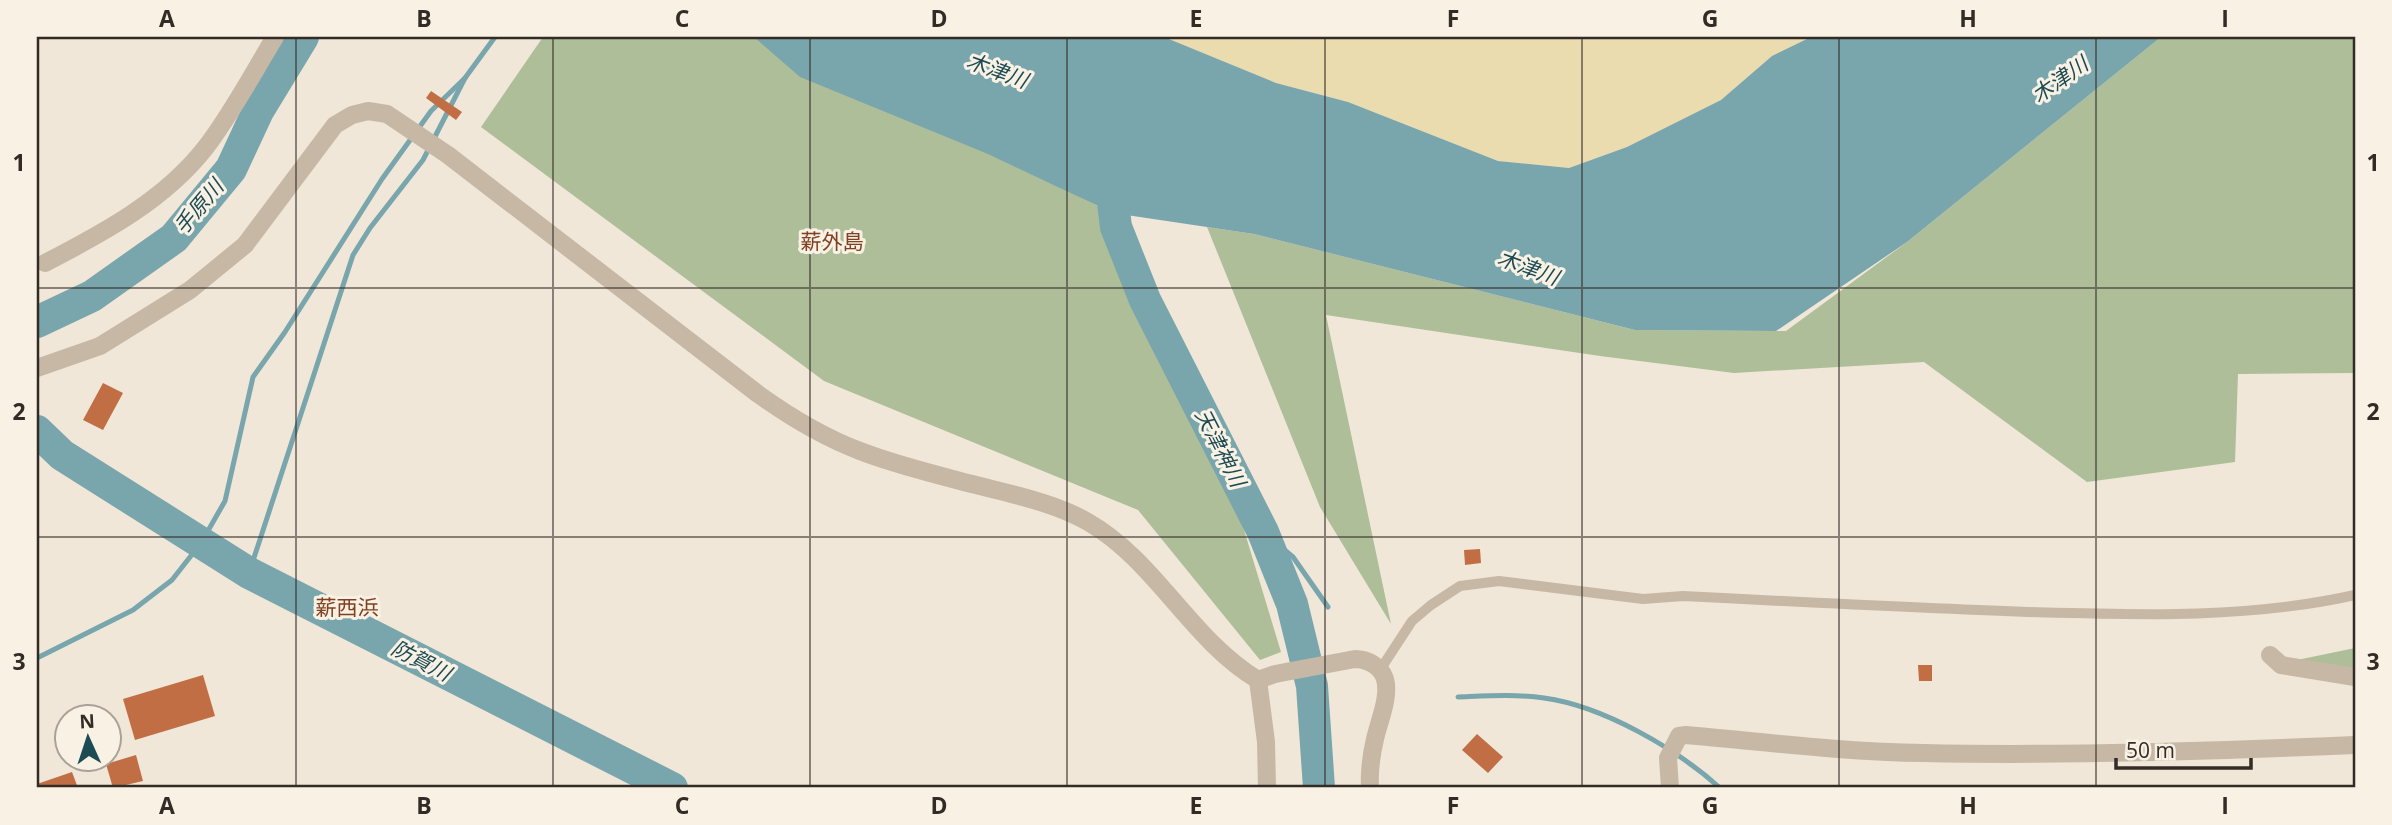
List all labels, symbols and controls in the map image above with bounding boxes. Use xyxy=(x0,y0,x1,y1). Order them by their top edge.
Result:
text: A xyxy=(159,2,175,34)
text: B xyxy=(416,2,432,34)
text: C xyxy=(675,2,689,34)
text: D xyxy=(930,2,948,34)
text: E xyxy=(1190,2,1202,34)
text: F xyxy=(1447,2,1459,34)
text: G xyxy=(1702,2,1718,34)
text: H xyxy=(1959,2,1977,34)
text: I xyxy=(2221,2,2229,34)
water label: 木津川 xyxy=(963,46,1034,95)
water label: 木津川 xyxy=(2026,48,2095,109)
text: 1 xyxy=(12,146,26,178)
text: 1 xyxy=(2366,146,2380,178)
water label: 手原川 xyxy=(167,172,230,239)
district label: 薪外島 xyxy=(801,227,864,255)
water label: 木津川 xyxy=(1494,243,1565,292)
text: 2 xyxy=(12,395,26,427)
text: 2 xyxy=(2366,395,2380,427)
water label: 天津神川 xyxy=(1189,404,1253,493)
district label: 薪西浜 xyxy=(316,593,379,621)
water label: 防賀川 xyxy=(387,633,458,688)
text: 3 xyxy=(12,645,26,677)
text: 3 xyxy=(2366,645,2380,677)
north arrow xyxy=(52,702,122,772)
text: N xyxy=(79,708,96,734)
scale bar xyxy=(2116,727,2250,771)
text: 50 m xyxy=(2126,736,2175,764)
text: A xyxy=(159,789,175,821)
text: B xyxy=(416,789,432,821)
text: C xyxy=(675,789,689,821)
text: D xyxy=(930,789,948,821)
text: E xyxy=(1190,789,1202,821)
text: F xyxy=(1447,789,1459,821)
text: G xyxy=(1702,789,1718,821)
text: H xyxy=(1959,789,1977,821)
text: I xyxy=(2221,789,2229,821)

